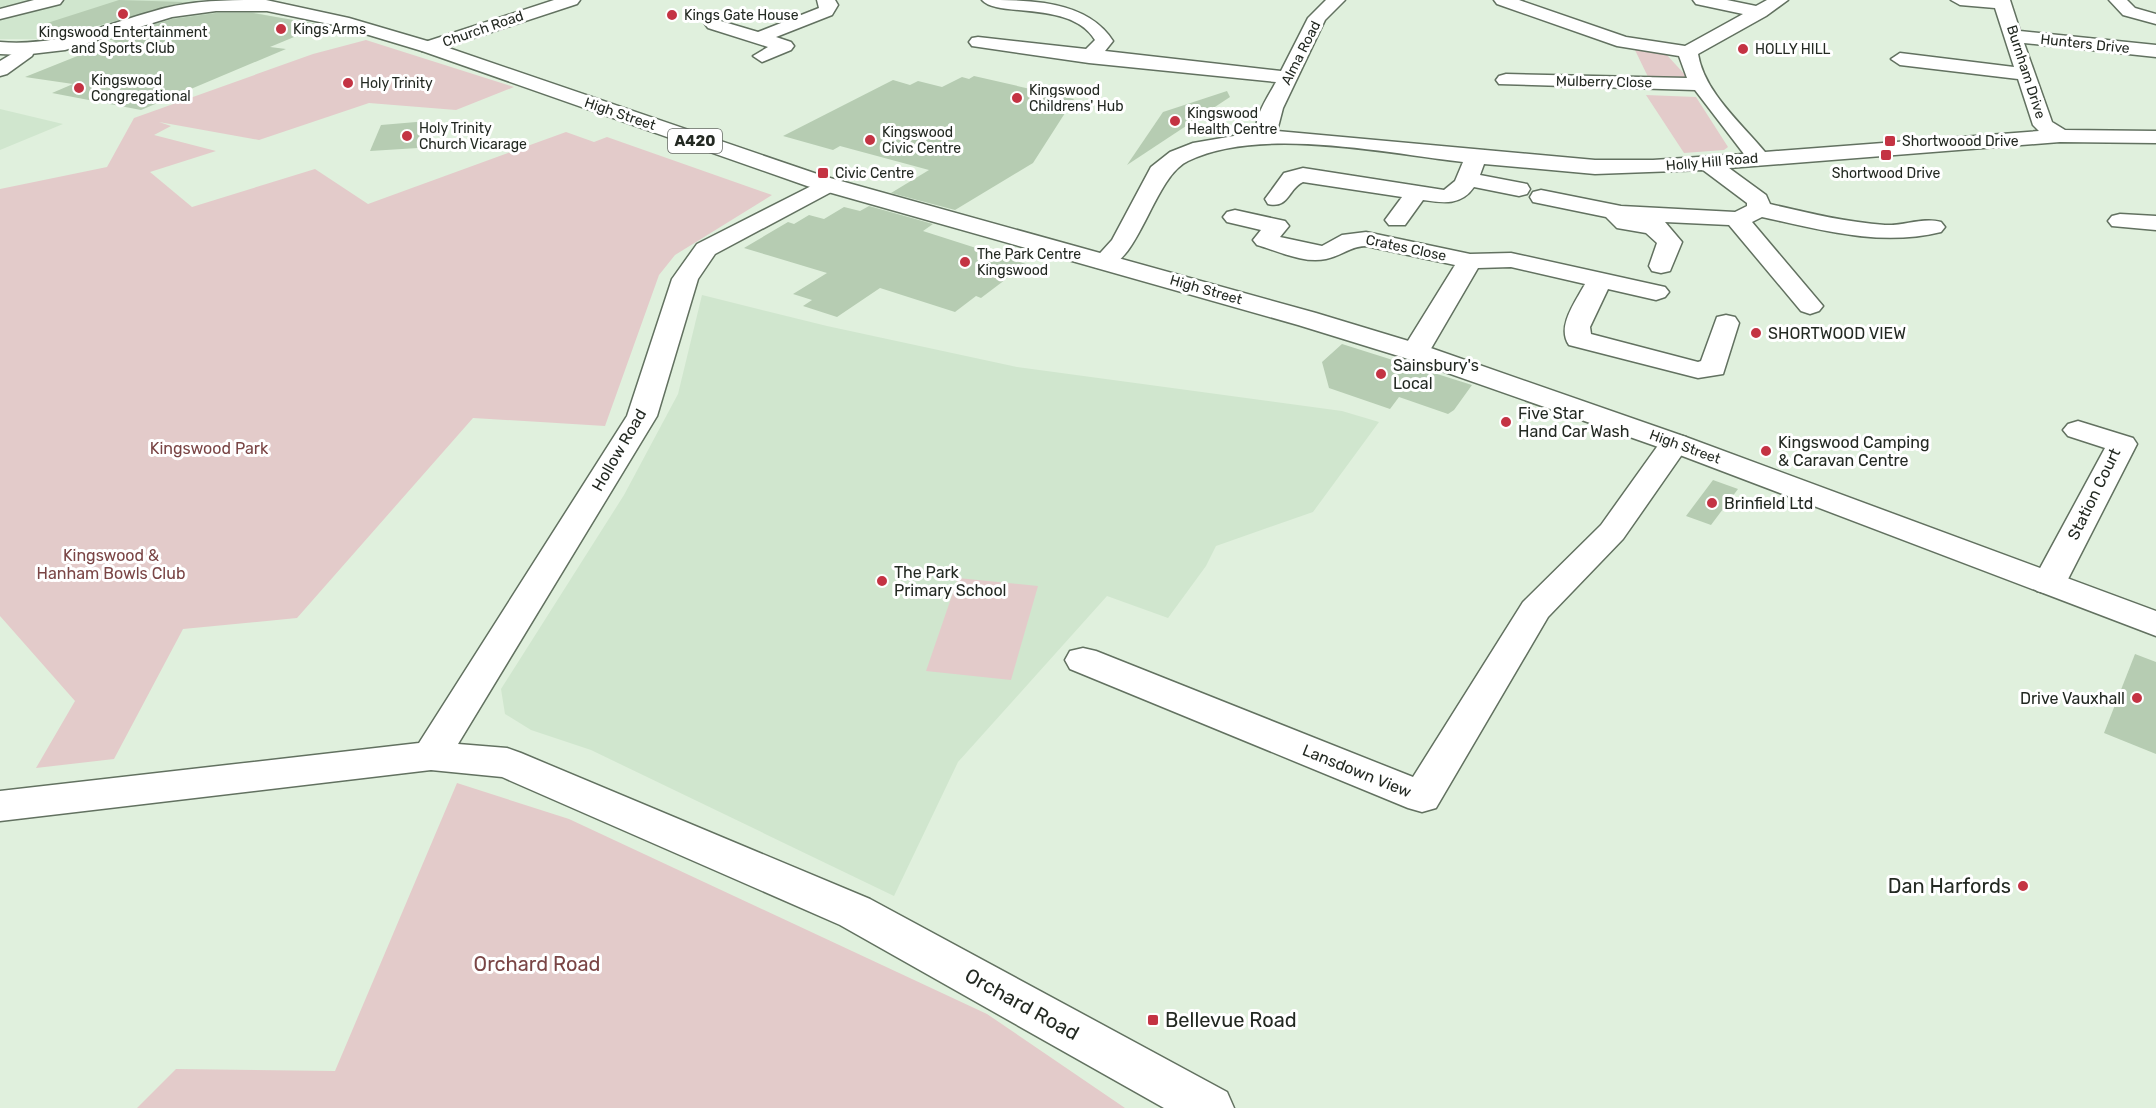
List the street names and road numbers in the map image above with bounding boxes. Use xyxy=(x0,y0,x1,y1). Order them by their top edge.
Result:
street label: Church Road xyxy=(440,7,526,51)
street label: Alma Road xyxy=(1278,18,1324,88)
street label: Burnham Drive xyxy=(2003,23,2049,121)
street label: Hunters Drive xyxy=(2040,31,2131,57)
street label: Mulberry Close xyxy=(1556,73,1652,91)
street label: High Street xyxy=(582,94,658,134)
road number: A420 xyxy=(668,129,722,153)
street label: Holly Hill Road xyxy=(1665,150,1759,174)
street label: Crates Close xyxy=(1364,231,1448,265)
street label: High Street xyxy=(1168,272,1244,309)
street label: Hollow Road xyxy=(588,406,650,494)
street label: High Street xyxy=(1647,426,1723,468)
street label: Station Court xyxy=(2064,445,2124,543)
street label: Lansdown View xyxy=(1300,740,1415,802)
street label: Orchard Road xyxy=(961,963,1083,1045)

